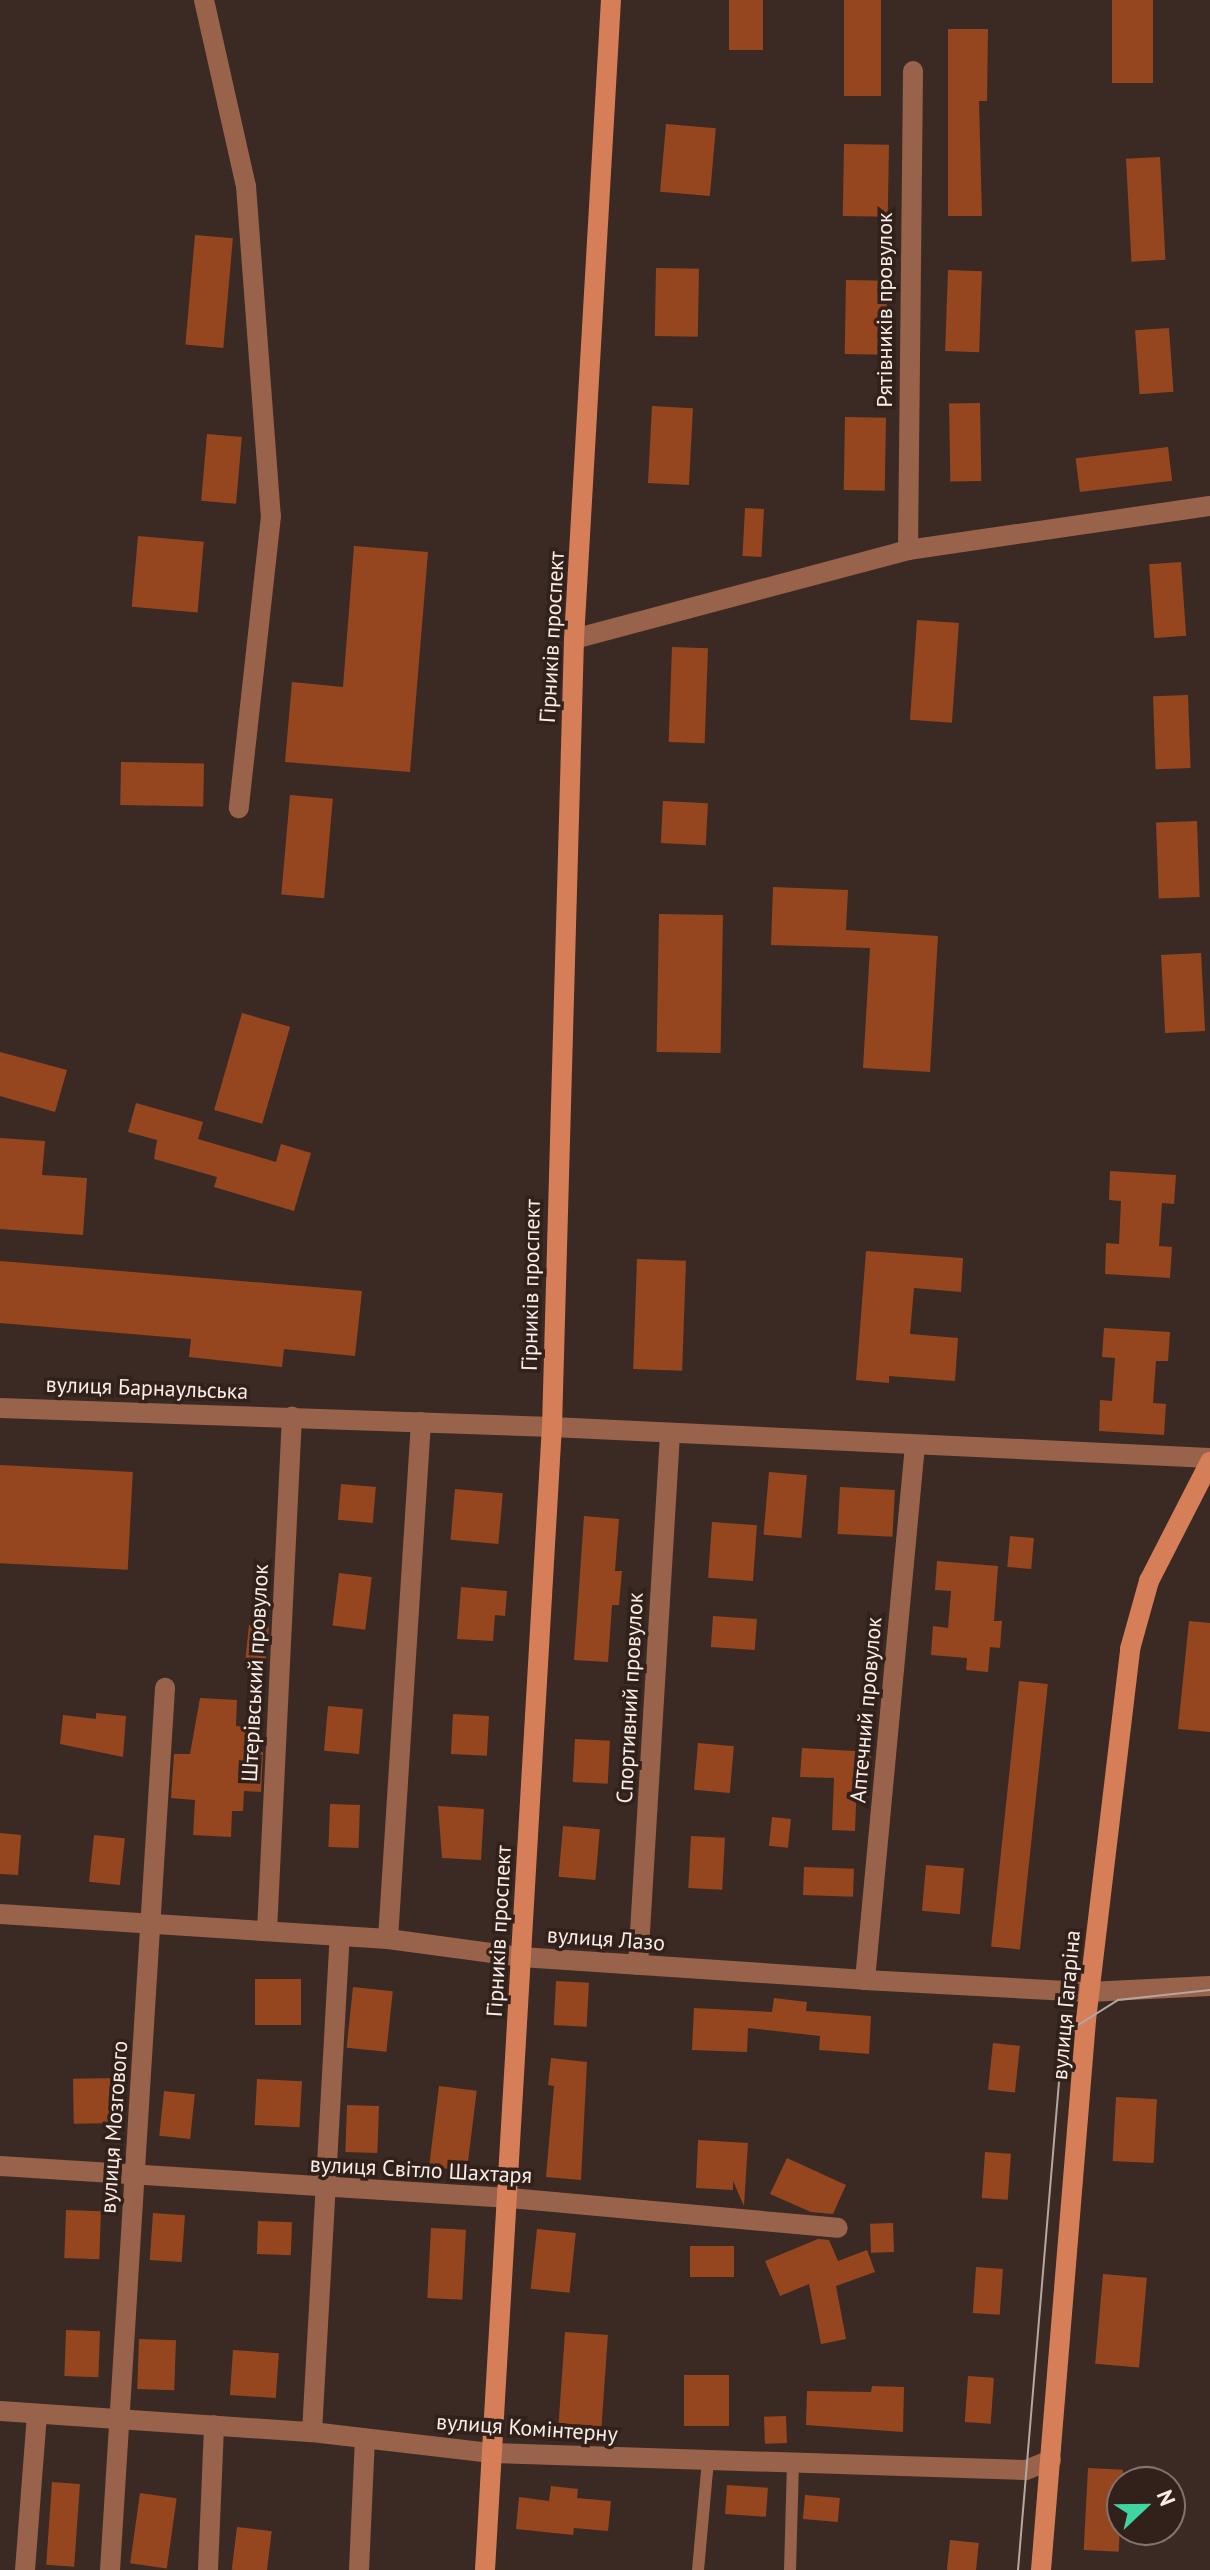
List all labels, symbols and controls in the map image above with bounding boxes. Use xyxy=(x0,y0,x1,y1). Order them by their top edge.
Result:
street label: Рятівників провулок xyxy=(872,213,898,407)
street label: Гірників проспект xyxy=(534,551,570,723)
street label: Гірників проспект xyxy=(516,1199,546,1371)
street label: вулиця Барнаульська xyxy=(45,1371,249,1405)
street label: Штерівський провулок xyxy=(236,1563,274,1783)
street label: Спортивний провулок xyxy=(611,1592,649,1804)
street label: Аптечний провулок xyxy=(845,1616,887,1804)
street label: Гірників проспект xyxy=(481,1845,517,2017)
street label: вулиця Лазо xyxy=(546,1922,666,1956)
street label: вулиця Гагаріна xyxy=(1046,1929,1086,2081)
street label: вулиця Мозгового xyxy=(95,2040,133,2214)
street label: вулиця Світло Шахтаря xyxy=(309,2151,533,2189)
street label: вулиця Комінтерну xyxy=(435,2408,619,2448)
north arrow xyxy=(1106,2466,1186,2546)
text: N xyxy=(1151,2486,1182,2510)

